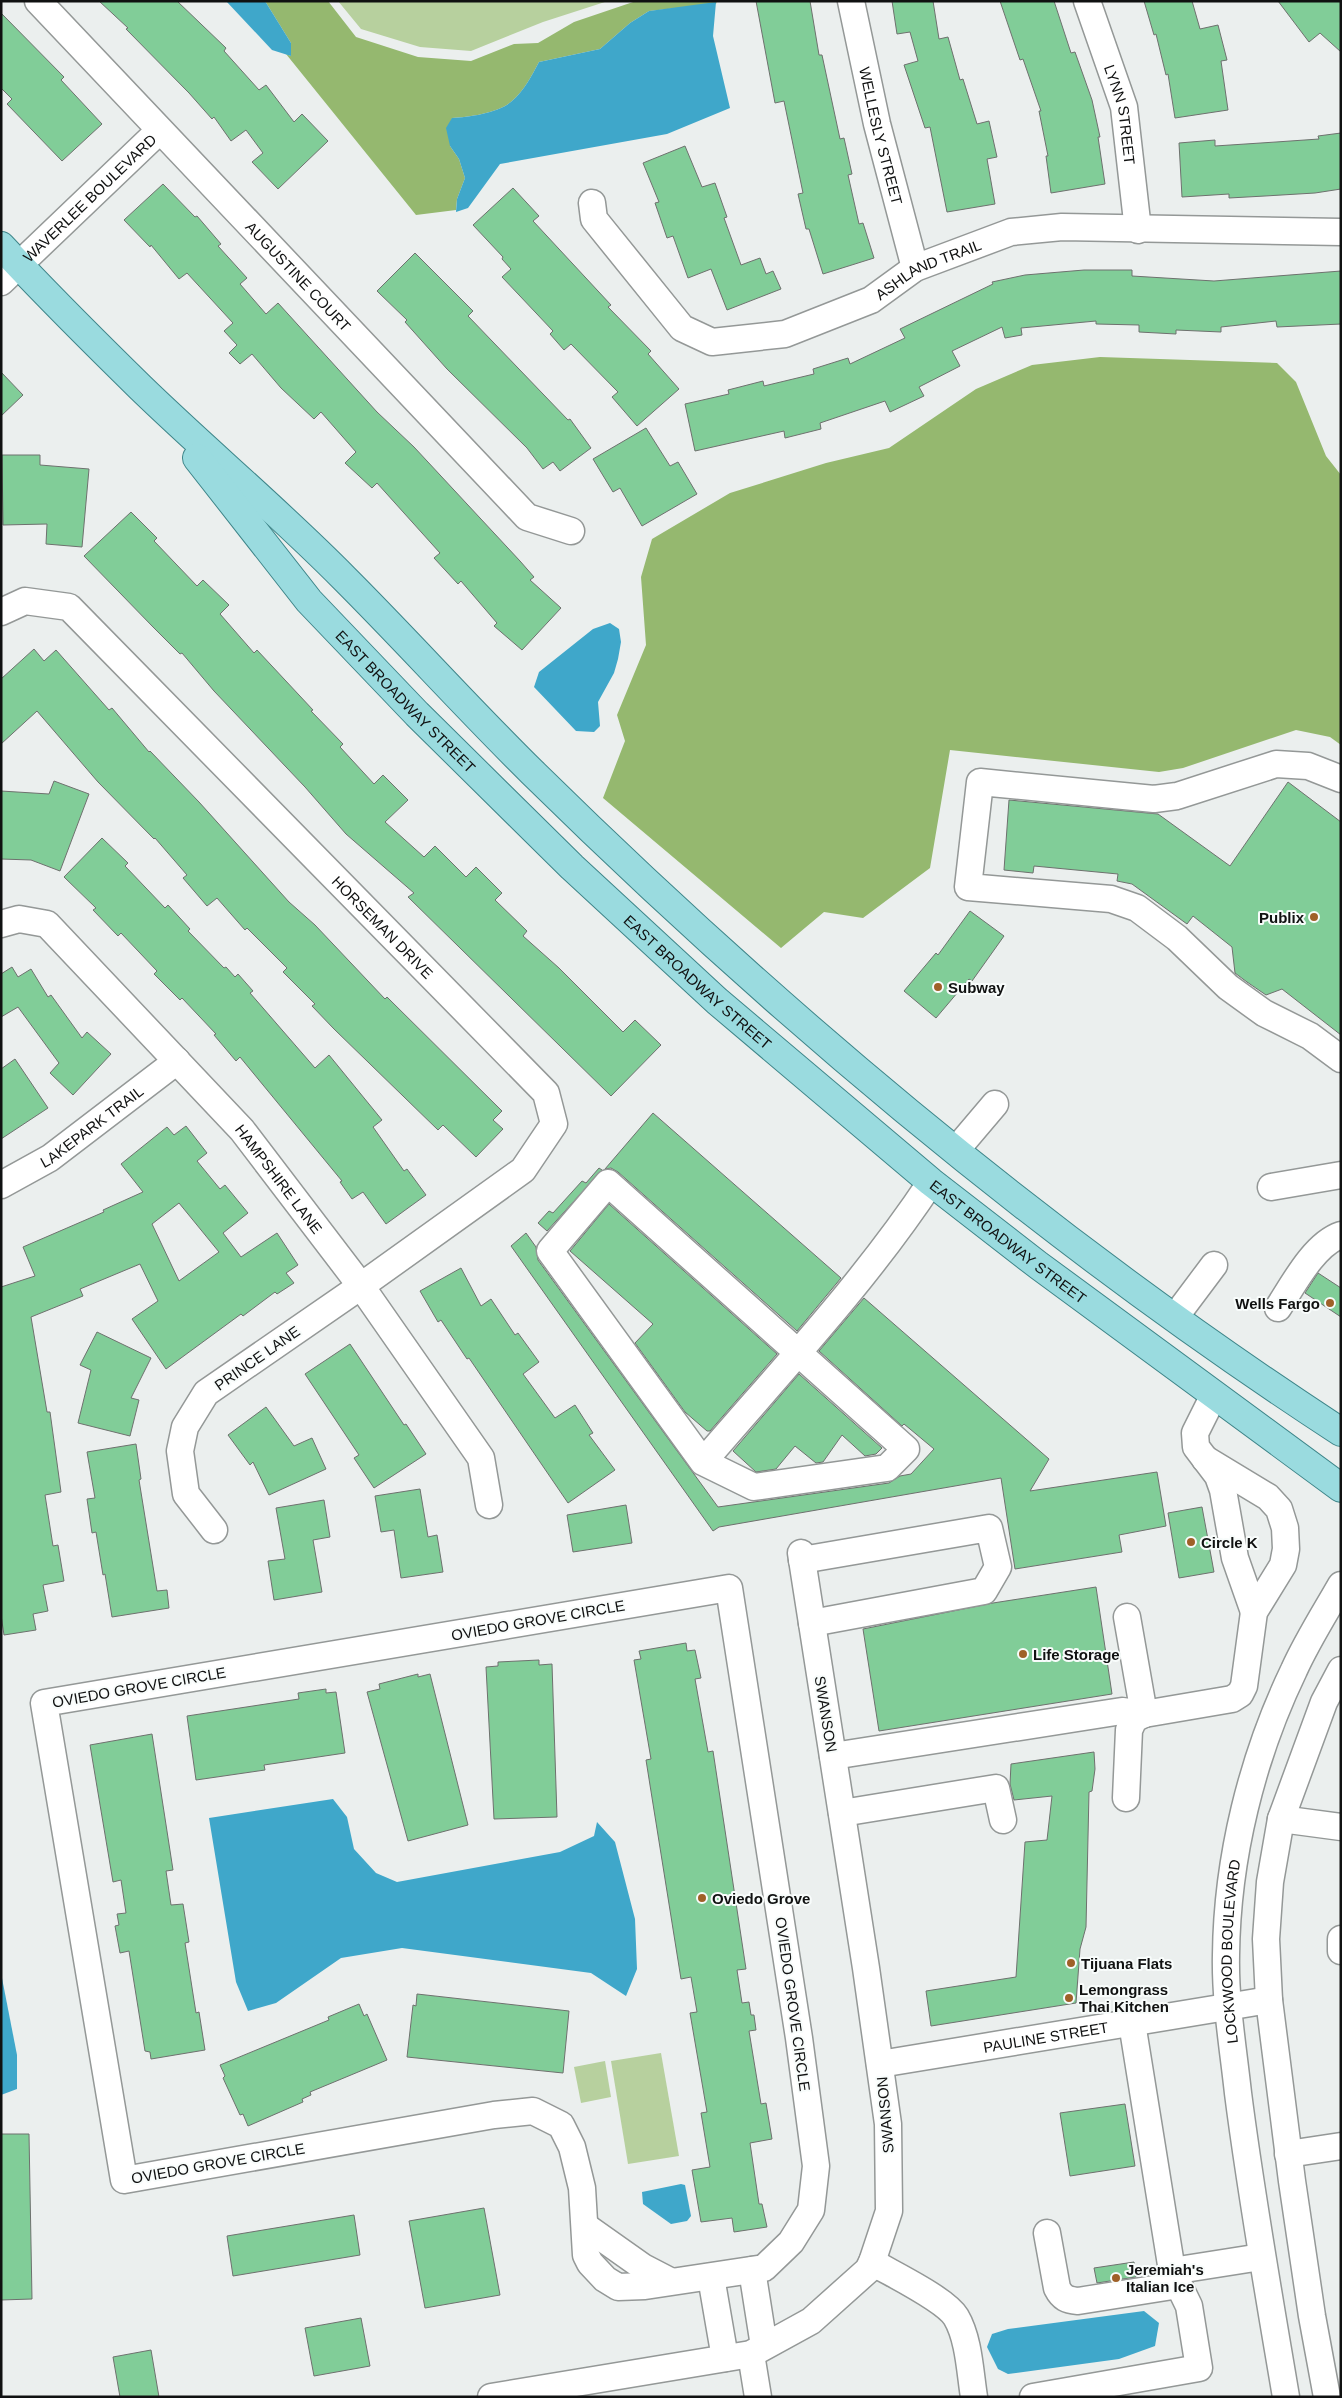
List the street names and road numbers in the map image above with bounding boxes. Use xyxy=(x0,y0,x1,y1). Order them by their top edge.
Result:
street label: LYNN STREET xyxy=(1101,62,1139,165)
street label: WELLESLY STREET xyxy=(857,65,906,206)
street label: WAVERLEE BOULEVARD xyxy=(19,130,159,265)
street label: AUGUSTINE COURT xyxy=(243,218,355,335)
street label: ASHLAND TRAIL xyxy=(872,235,984,303)
street label: EAST BROADWAY STREET xyxy=(333,626,479,776)
street label: HORSEMAN DRIVE xyxy=(329,872,437,982)
street label: EAST BROADWAY STREET xyxy=(621,911,775,1052)
street label: LAKEPARK TRAIL xyxy=(37,1082,146,1170)
street label: HAMPSHIRE LANE xyxy=(232,1121,326,1237)
street label: EAST BROADWAY STREET xyxy=(927,1176,1090,1306)
street label: PRINCE LANE xyxy=(211,1322,303,1394)
street label: OVIEDO GROVE CIRCLE xyxy=(450,1596,626,1644)
street label: OVIEDO GROVE CIRCLE xyxy=(51,1663,227,1711)
street label: SWANSON xyxy=(812,1675,840,1753)
street label: LOCKWOOD BOULEVARD xyxy=(1217,1858,1243,2045)
street label: OVIEDO GROVE CIRCLE xyxy=(772,1916,814,2092)
street label: PAULINE STREET xyxy=(982,2018,1110,2055)
street label: SWANSON xyxy=(873,2076,897,2154)
street label: OVIEDO GROVE CIRCLE xyxy=(130,2139,306,2187)

